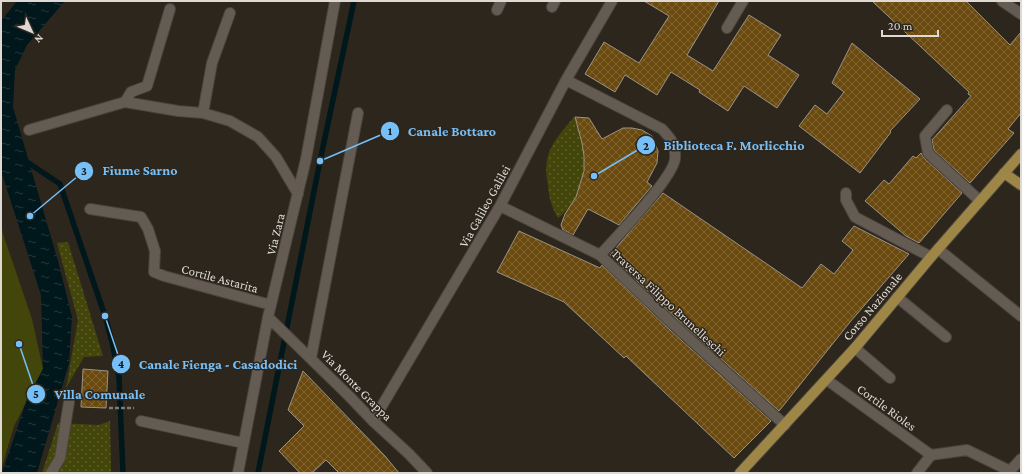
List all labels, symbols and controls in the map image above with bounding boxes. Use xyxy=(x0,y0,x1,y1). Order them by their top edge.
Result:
north arrow xyxy=(12,12,52,52)
scale bar xyxy=(882,12,938,38)
text: 20 m xyxy=(888,19,913,33)
text: N xyxy=(32,32,46,46)
callout: Canale Bottaro xyxy=(380,118,504,144)
text: Canale Bottaro xyxy=(408,123,496,139)
text: 1 xyxy=(388,124,393,138)
callout: Biblioteca F. Morlicchio xyxy=(636,132,813,158)
text: Biblioteca F. Morlicchio xyxy=(664,137,804,153)
text: 2 xyxy=(643,139,649,153)
callout: Fiume Sarno xyxy=(74,158,185,184)
text: Fiume Sarno xyxy=(102,162,178,178)
street label: Via Galileo Galilei xyxy=(456,162,514,250)
text: 3 xyxy=(81,164,87,178)
street label: Via Zara xyxy=(263,212,288,256)
street label: Traversa Filippo Brunelleschi xyxy=(608,245,729,360)
street label: Cortile Astarita xyxy=(180,261,260,296)
street label: Corso Nazionale xyxy=(839,269,905,344)
street label: Via Monte Grappa xyxy=(318,347,395,424)
callout: Canale Fienga - Casadodici xyxy=(111,351,305,377)
text: Canale Fienga - Casadodici xyxy=(139,356,297,372)
text: 4 xyxy=(118,357,125,371)
callout: Villa Comunale xyxy=(26,381,153,407)
street label: Cortile Rioles xyxy=(854,381,919,434)
text: Villa Comunale xyxy=(54,386,146,402)
text: 5 xyxy=(33,387,39,401)

